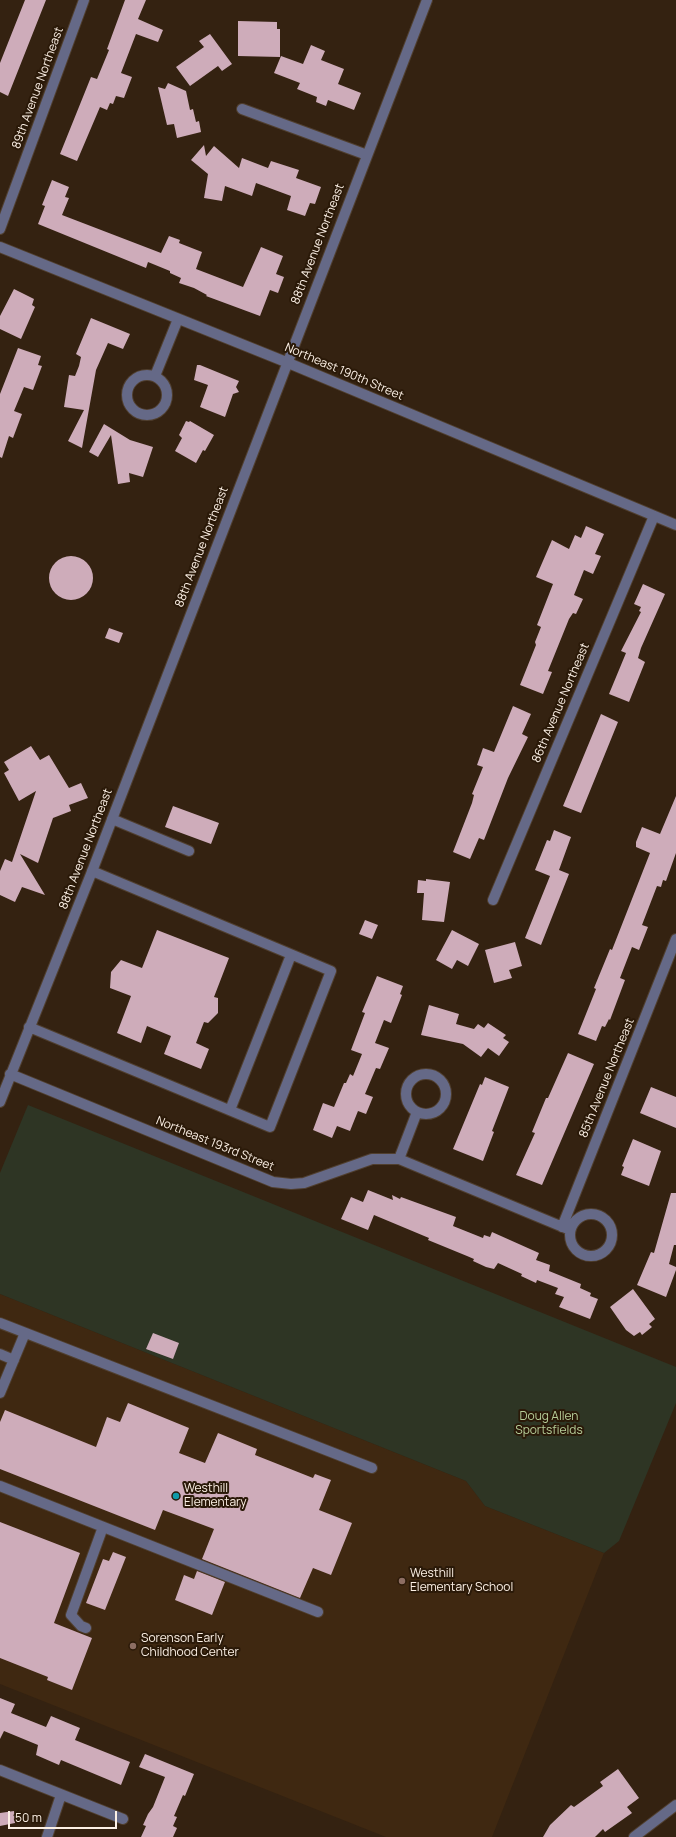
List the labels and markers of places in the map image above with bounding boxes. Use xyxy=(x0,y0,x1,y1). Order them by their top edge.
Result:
place label: Westhill Elementary xyxy=(184,1482,247,1510)
marker: Westhill Elementary xyxy=(171,1491,181,1501)
place label: Westhill Elementary School xyxy=(410,1567,513,1595)
marker: Westhill Elementary School xyxy=(397,1576,407,1586)
place label: Sorenson Early Childhood Center xyxy=(141,1632,239,1660)
marker: Sorenson Early Childhood Center xyxy=(128,1641,138,1651)

